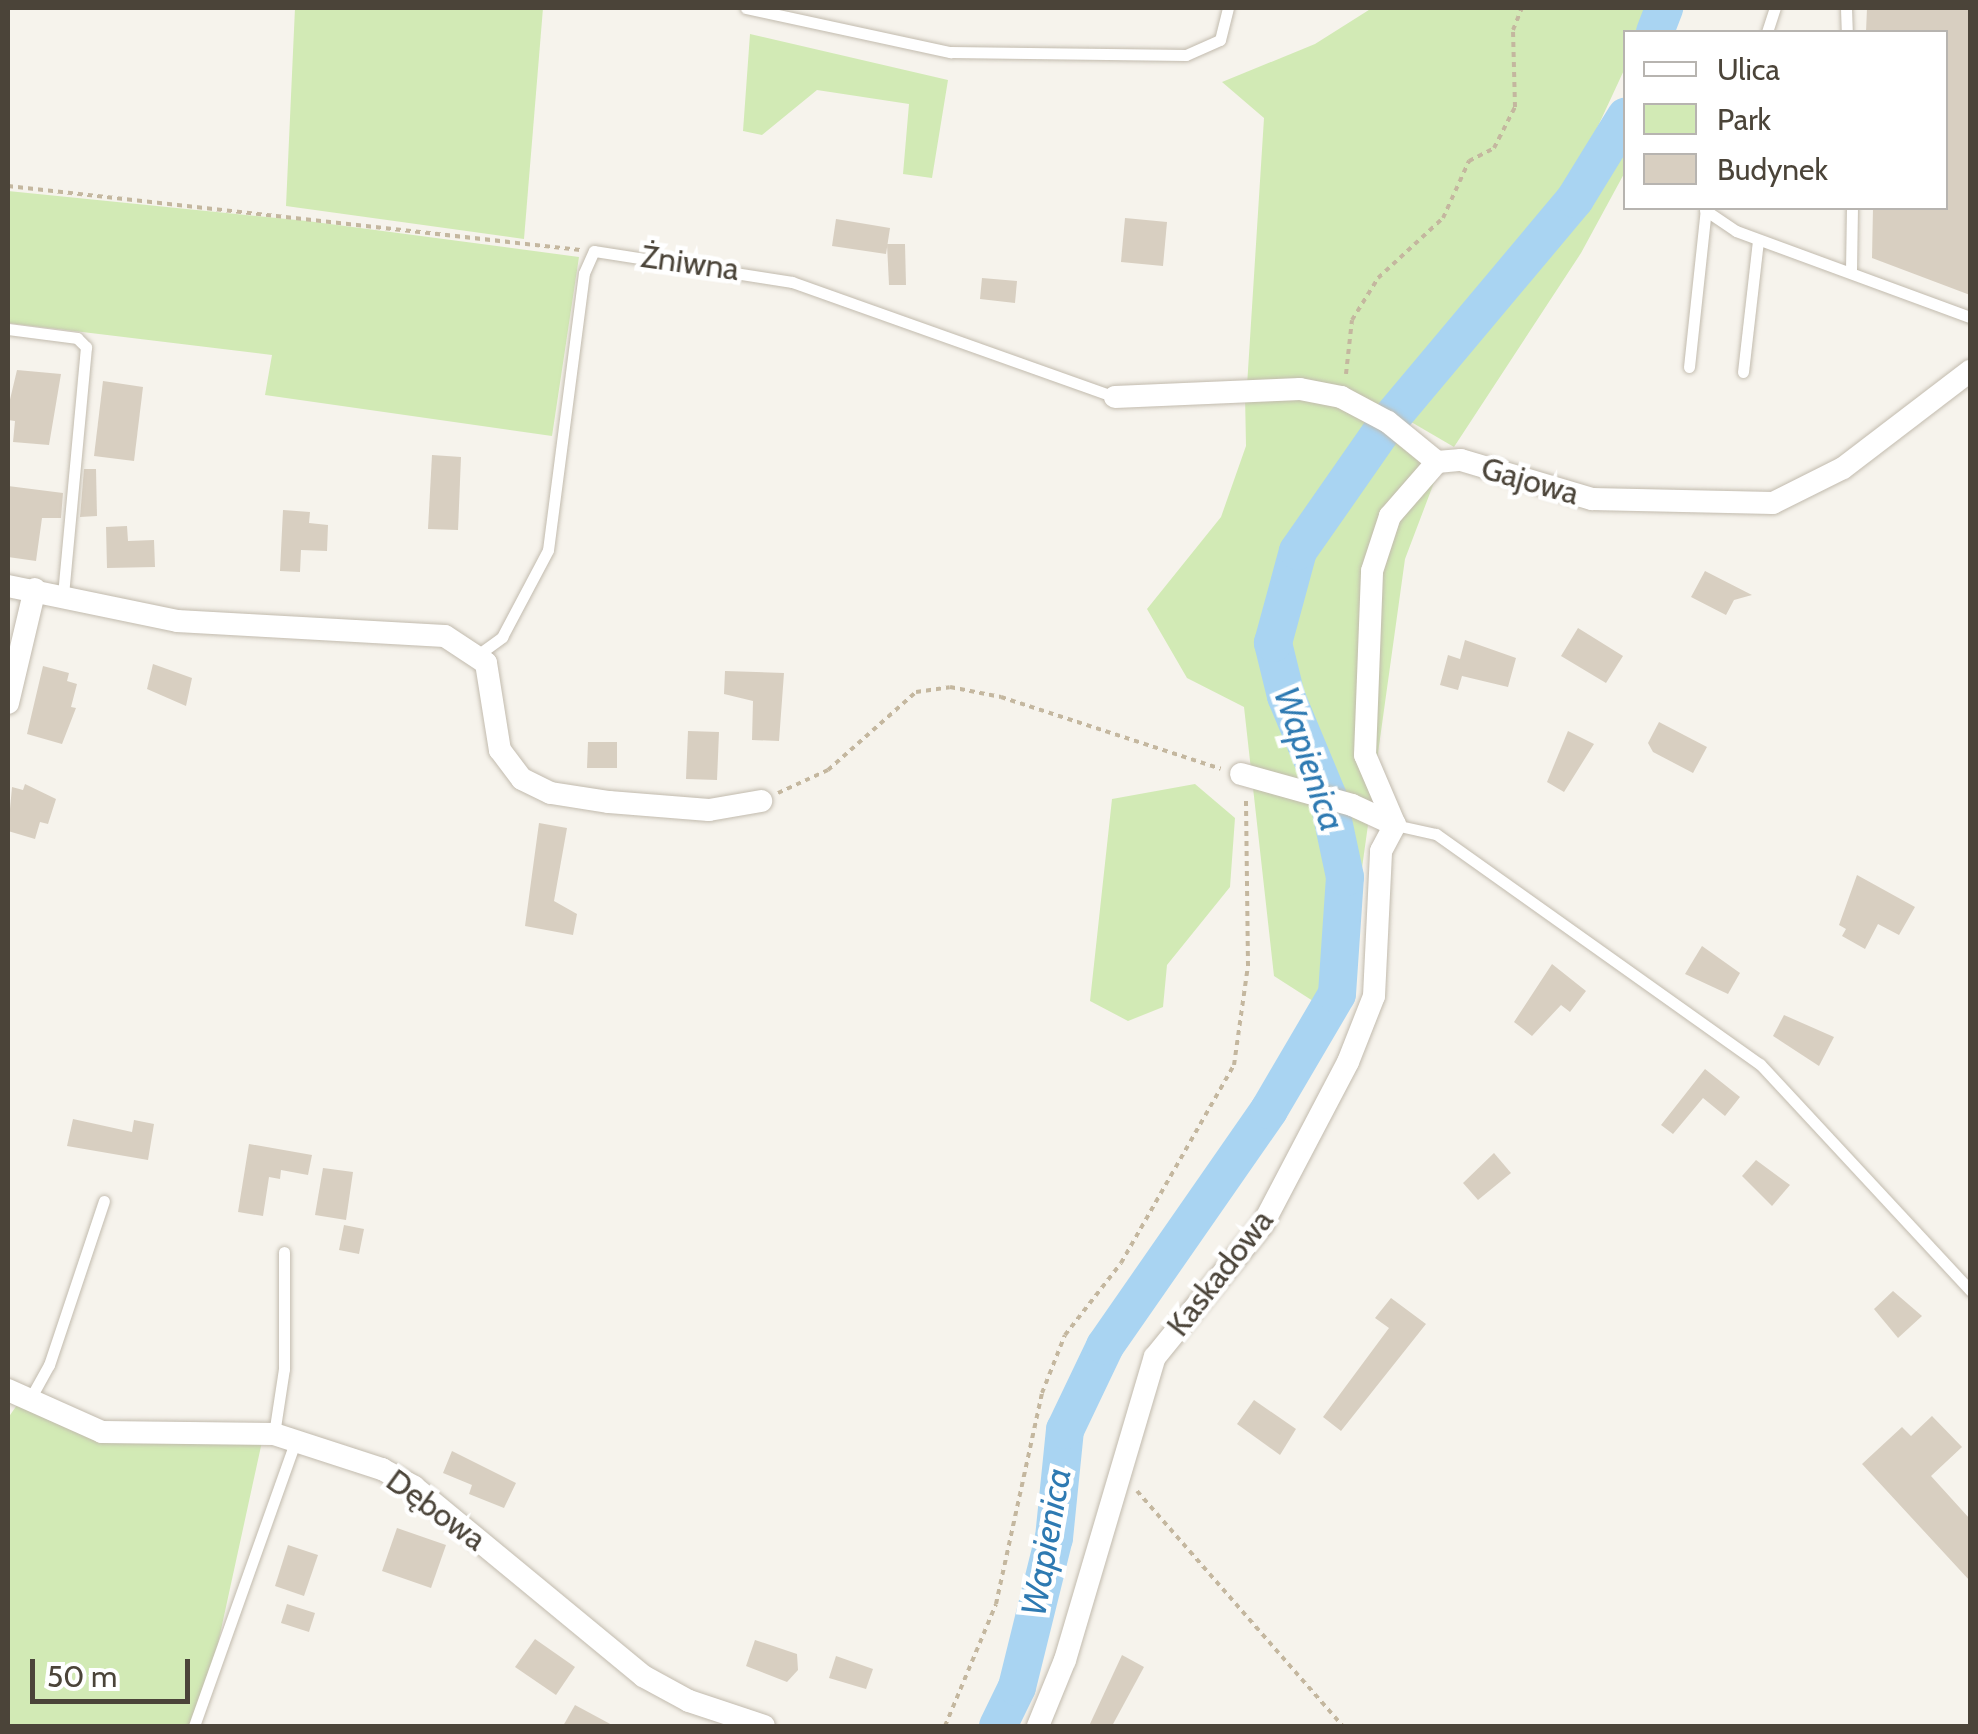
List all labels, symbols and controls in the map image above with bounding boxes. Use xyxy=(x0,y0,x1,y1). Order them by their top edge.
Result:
legend xyxy=(1623,30,1948,210)
text: Ulica xyxy=(1717,51,1780,88)
text: Park xyxy=(1717,101,1771,138)
text: Budynek xyxy=(1717,151,1828,188)
street label: Żniwna xyxy=(638,237,742,289)
street label: Gajowa xyxy=(1477,449,1583,513)
water label: Wapienica xyxy=(1265,681,1353,837)
street label: Kaskadowa xyxy=(1159,1202,1281,1344)
street label: Dębowa xyxy=(379,1461,493,1559)
water label: Wapienica xyxy=(1012,1465,1080,1619)
scale bar xyxy=(35,1639,195,1701)
text: 50 m xyxy=(47,1658,117,1695)

